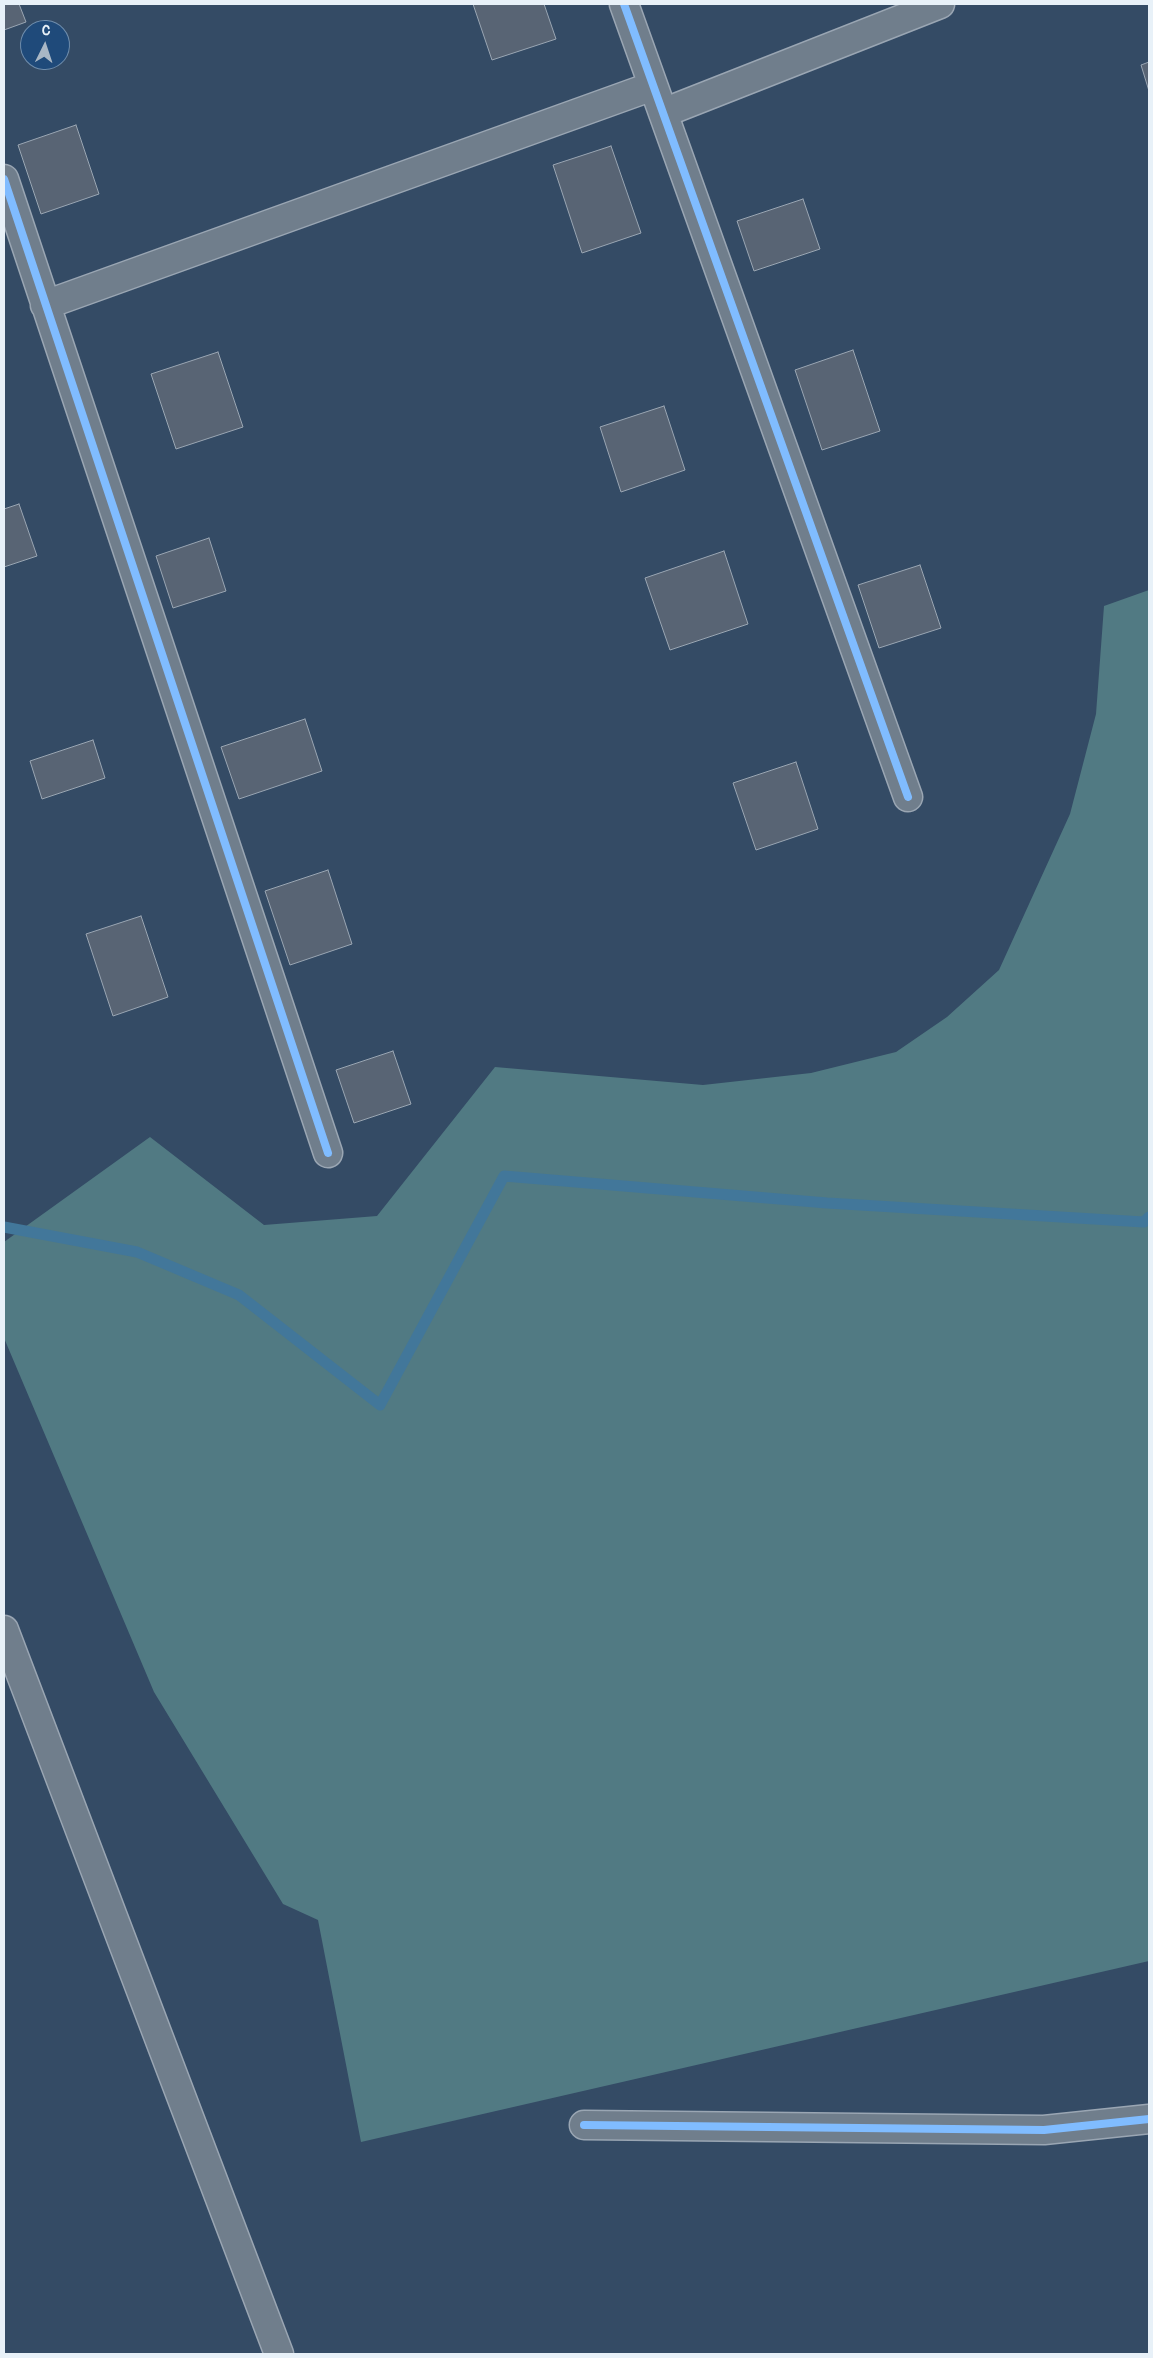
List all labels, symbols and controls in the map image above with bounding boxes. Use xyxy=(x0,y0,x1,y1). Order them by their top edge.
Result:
north arrow xyxy=(20,20,70,70)
text: С xyxy=(41,22,51,39)

